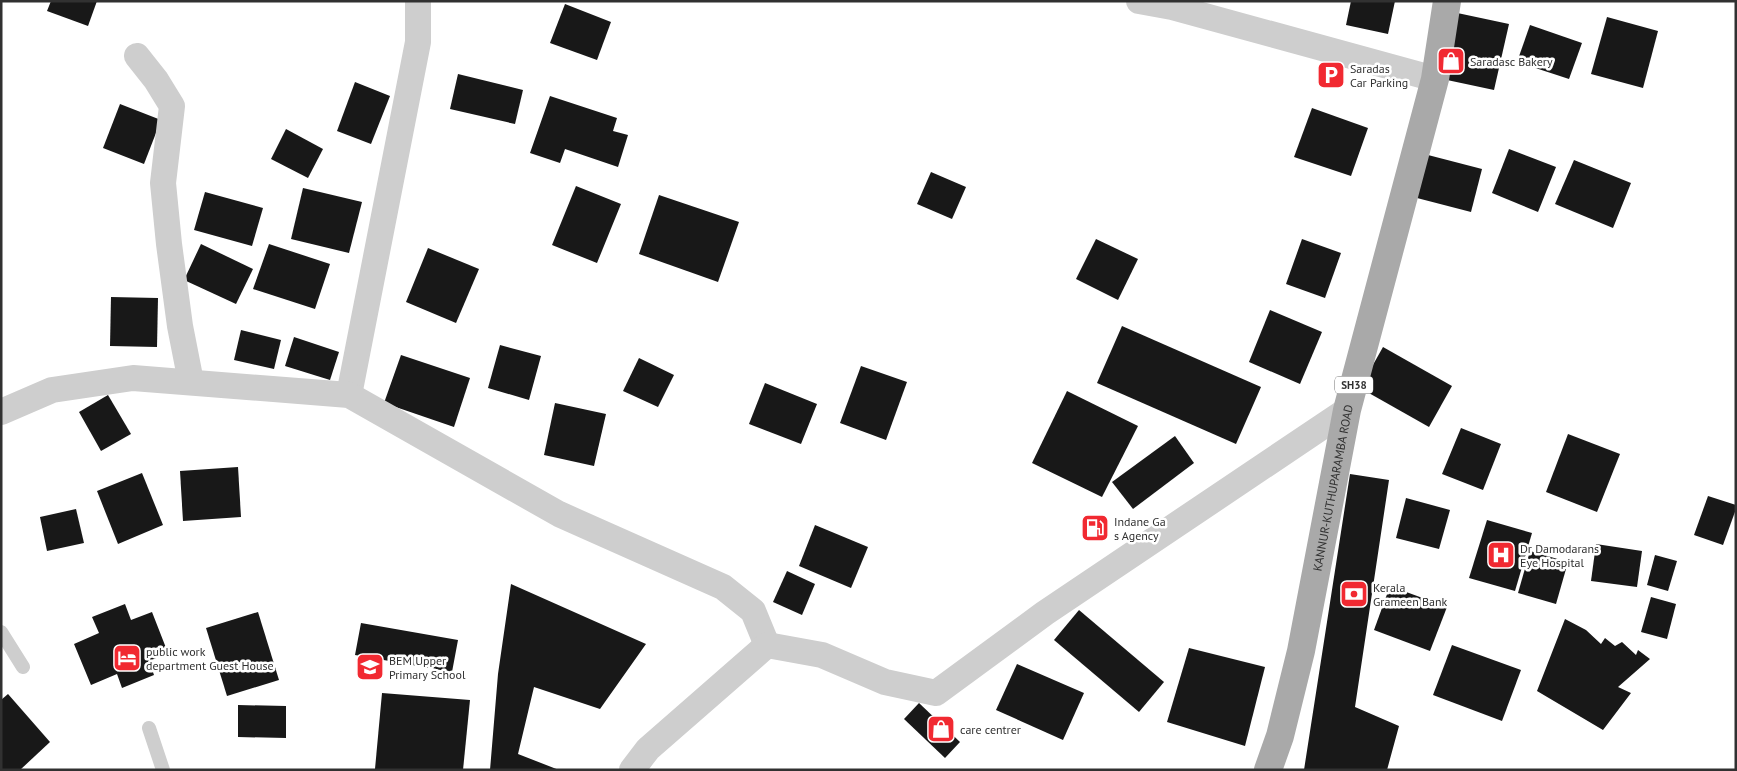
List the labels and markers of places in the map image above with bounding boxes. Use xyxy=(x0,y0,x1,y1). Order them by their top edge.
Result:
shop icon: Saradasc Bakery xyxy=(1436,46,1466,76)
place label: Saradasc Bakery xyxy=(1470,54,1553,69)
parking icon: Saradas Car Parking xyxy=(1316,60,1346,90)
place label: Saradas Car Parking xyxy=(1350,61,1408,90)
fuel station icon: Indane Ga s Agency xyxy=(1080,513,1110,543)
place label: Indane Ga s Agency xyxy=(1114,514,1166,543)
hospital icon: Dr Damodarans Eye Hospital xyxy=(1486,540,1516,570)
place label: Dr Damodarans Eye Hospital xyxy=(1520,541,1599,570)
bank icon: Kerala Grameen Bank xyxy=(1339,579,1369,609)
place label: Kerala Grameen Bank xyxy=(1373,580,1447,609)
hotel icon: public work department Guest House xyxy=(112,643,142,673)
place label: public work department Guest House xyxy=(146,644,274,673)
school or university icon: BEM Upper Primary School xyxy=(355,652,385,682)
place label: BEM Upper Primary School xyxy=(389,653,466,682)
shop icon: care centrer xyxy=(926,714,956,744)
place label: care centrer xyxy=(960,722,1021,737)

